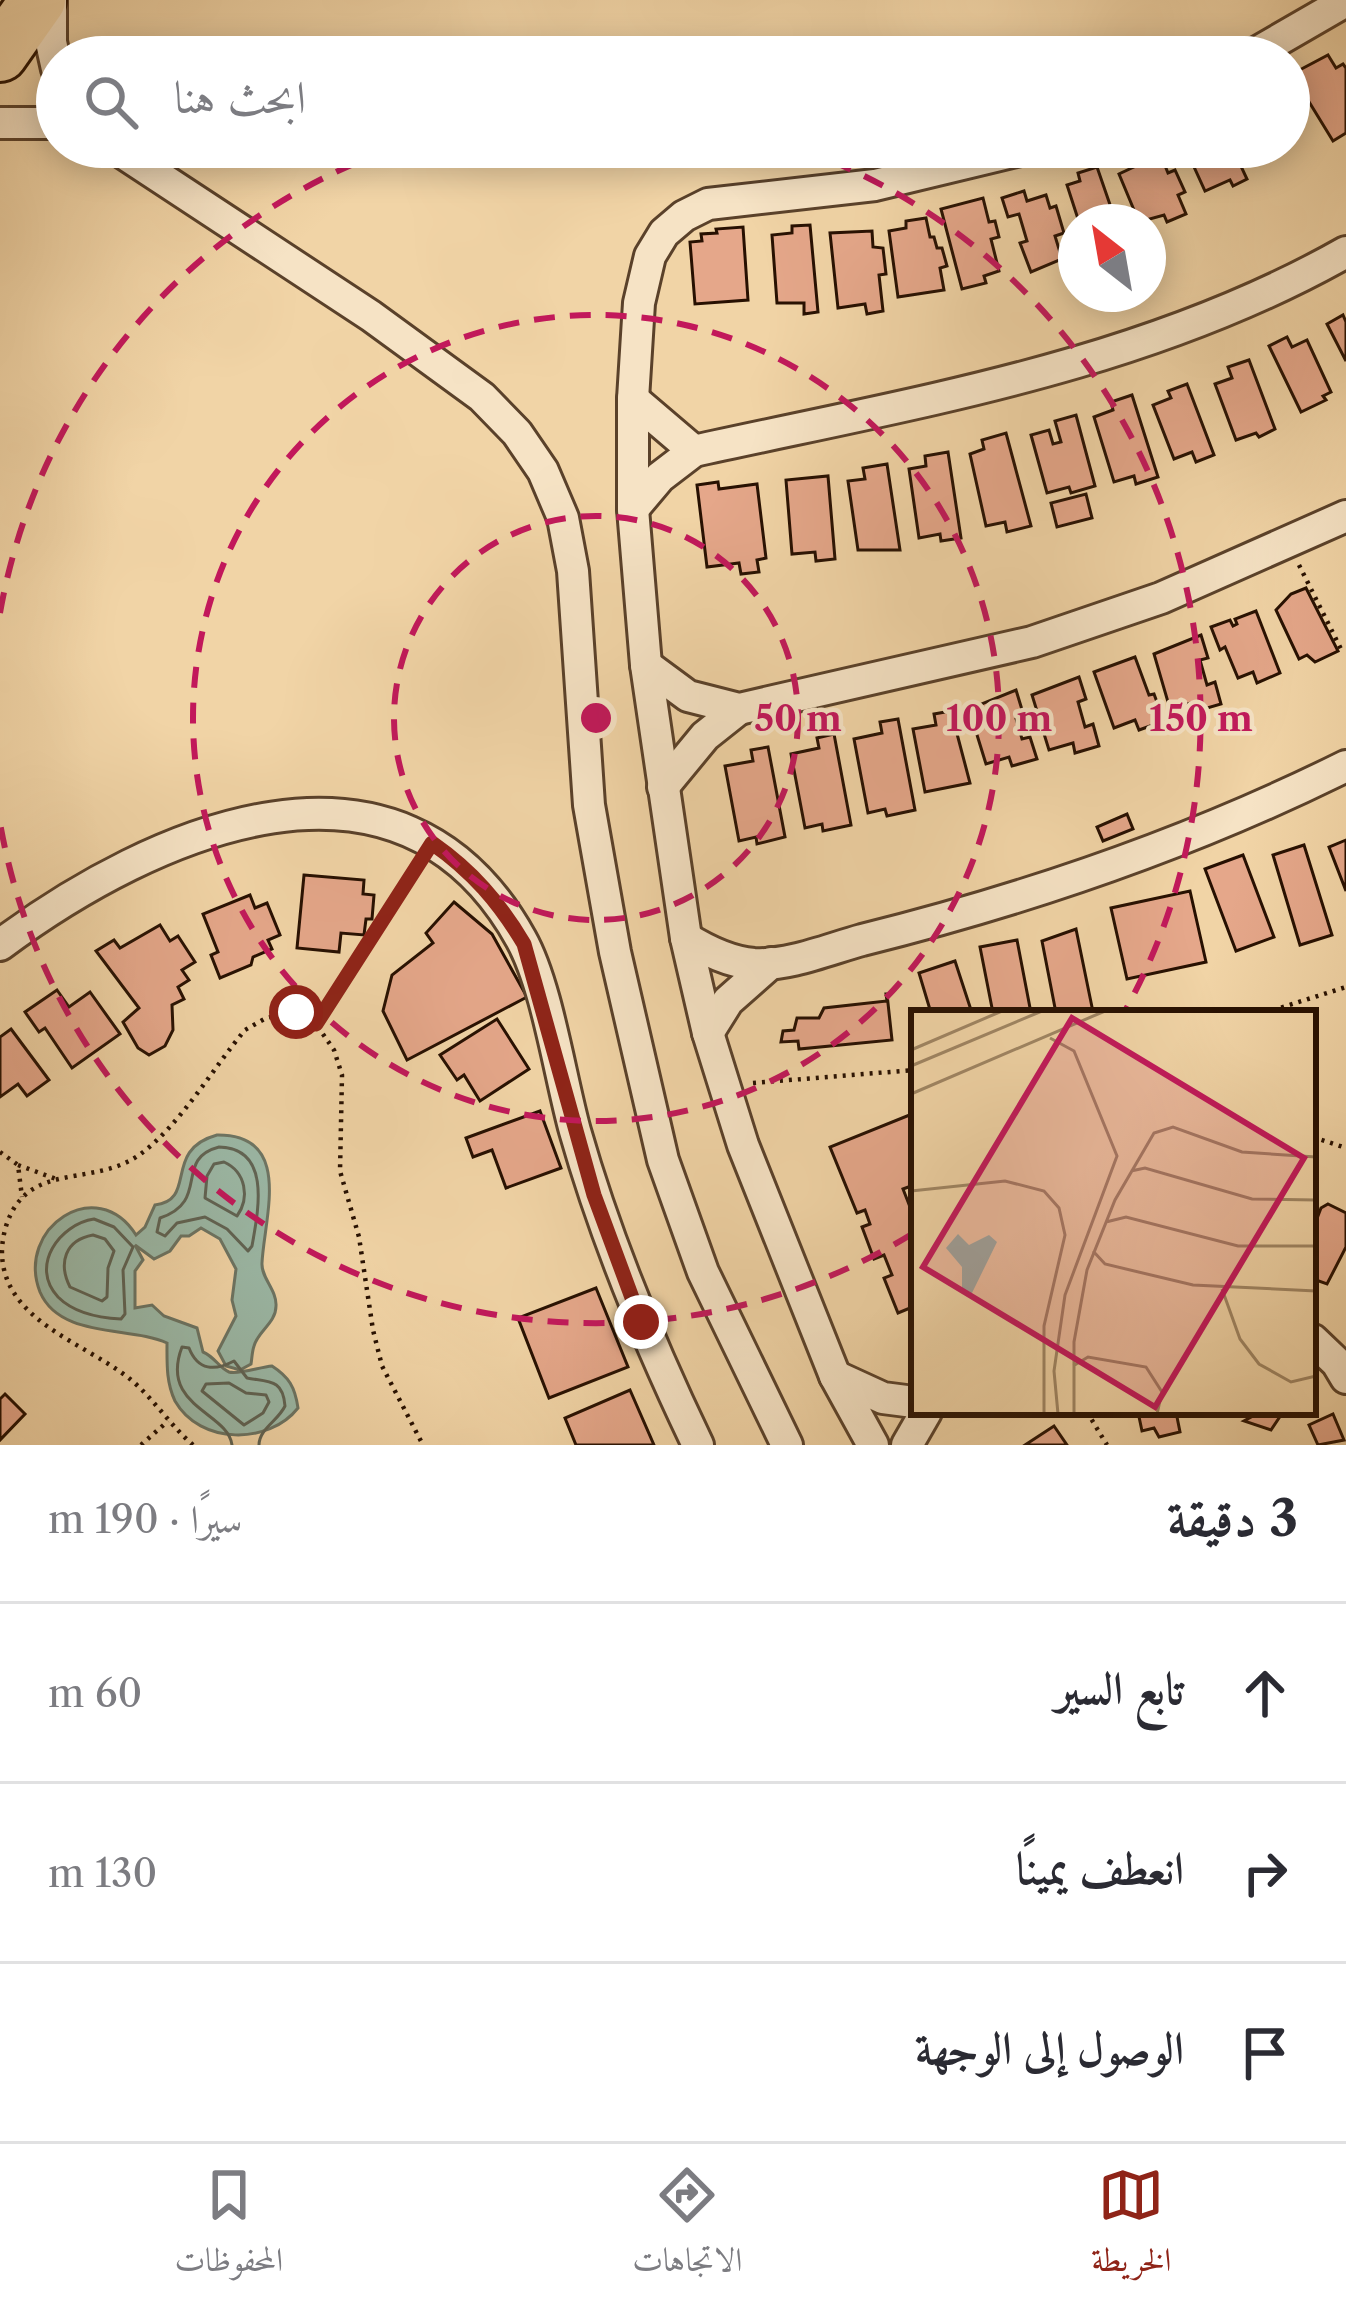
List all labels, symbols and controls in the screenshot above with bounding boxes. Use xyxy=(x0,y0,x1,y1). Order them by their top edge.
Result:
search box xyxy=(36,36,1310,168)
icon: search xyxy=(78,69,144,135)
text: ابحث هنا xyxy=(174,69,306,125)
north arrow xyxy=(1058,204,1166,312)
text: 50 m xyxy=(754,696,842,740)
text: 100 m xyxy=(946,696,1052,740)
text: 150 m xyxy=(1149,696,1253,740)
centre of rings xyxy=(575,697,617,739)
route start xyxy=(269,985,323,1039)
inset map xyxy=(911,1010,1316,1415)
route end xyxy=(614,1295,668,1349)
text: 3 دقيقة xyxy=(1167,1487,1298,1549)
text: سيرًا · 190 m xyxy=(48,1495,242,1543)
text: تابع السير xyxy=(1055,1660,1184,1716)
icon: ahead xyxy=(1232,1660,1298,1726)
text: 60 m xyxy=(48,1669,142,1717)
text: انعطف يمينًا xyxy=(1016,1840,1184,1896)
icon: right xyxy=(1232,1840,1298,1906)
text: 130 m xyxy=(48,1849,157,1897)
text: الوصول إلى الوجهة xyxy=(915,2020,1184,2076)
icon: arrive xyxy=(1232,2020,1298,2086)
tab: المحفوظات xyxy=(174,2162,283,2292)
tab: الاتجاهات xyxy=(632,2162,742,2292)
tab: الخريطة xyxy=(1091,2162,1172,2292)

